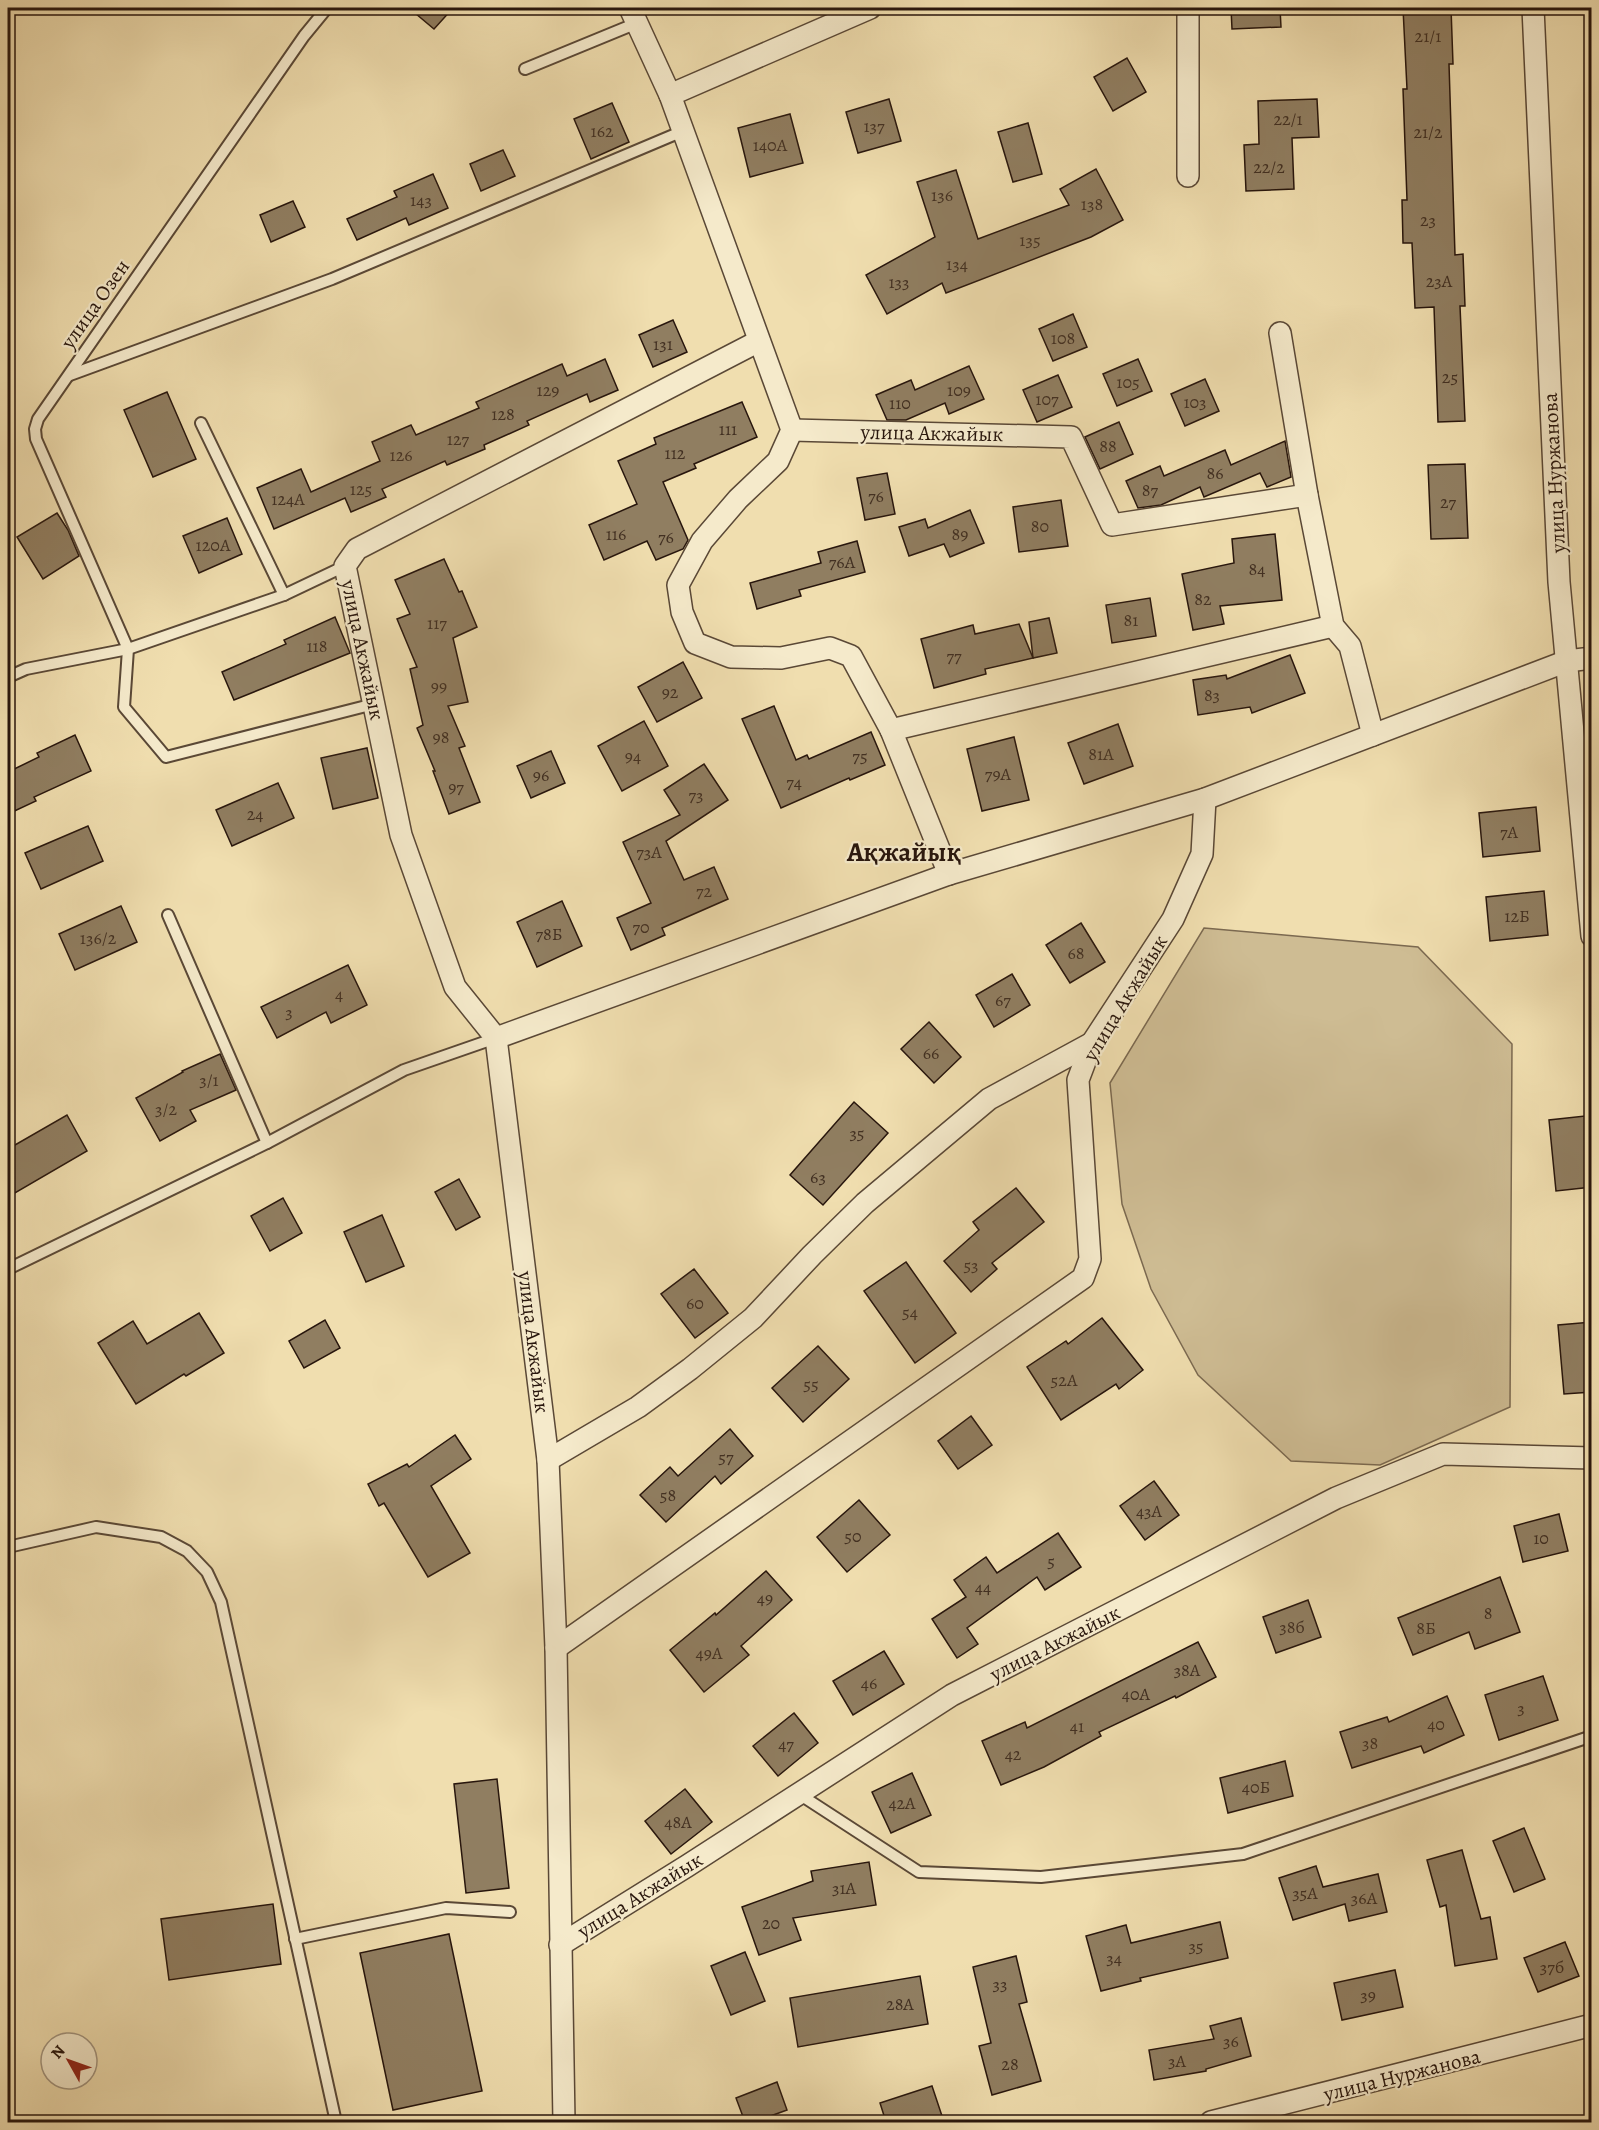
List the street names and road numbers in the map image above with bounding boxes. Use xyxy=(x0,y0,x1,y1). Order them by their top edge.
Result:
street label: улица Озен xyxy=(53,254,136,355)
street label: улица Нуржанова xyxy=(1536,392,1572,555)
street label: улица Акжайык xyxy=(859,418,1004,448)
street label: улица Акжайык xyxy=(334,576,392,723)
street label: улица Акжайык xyxy=(1076,930,1174,1067)
street label: улица Акжайык xyxy=(511,1268,557,1415)
street label: улица Акжайык xyxy=(984,1598,1125,1688)
street label: улица Акжайык xyxy=(571,1845,708,1945)
street label: улица Нуржанова xyxy=(1320,2042,1484,2108)

